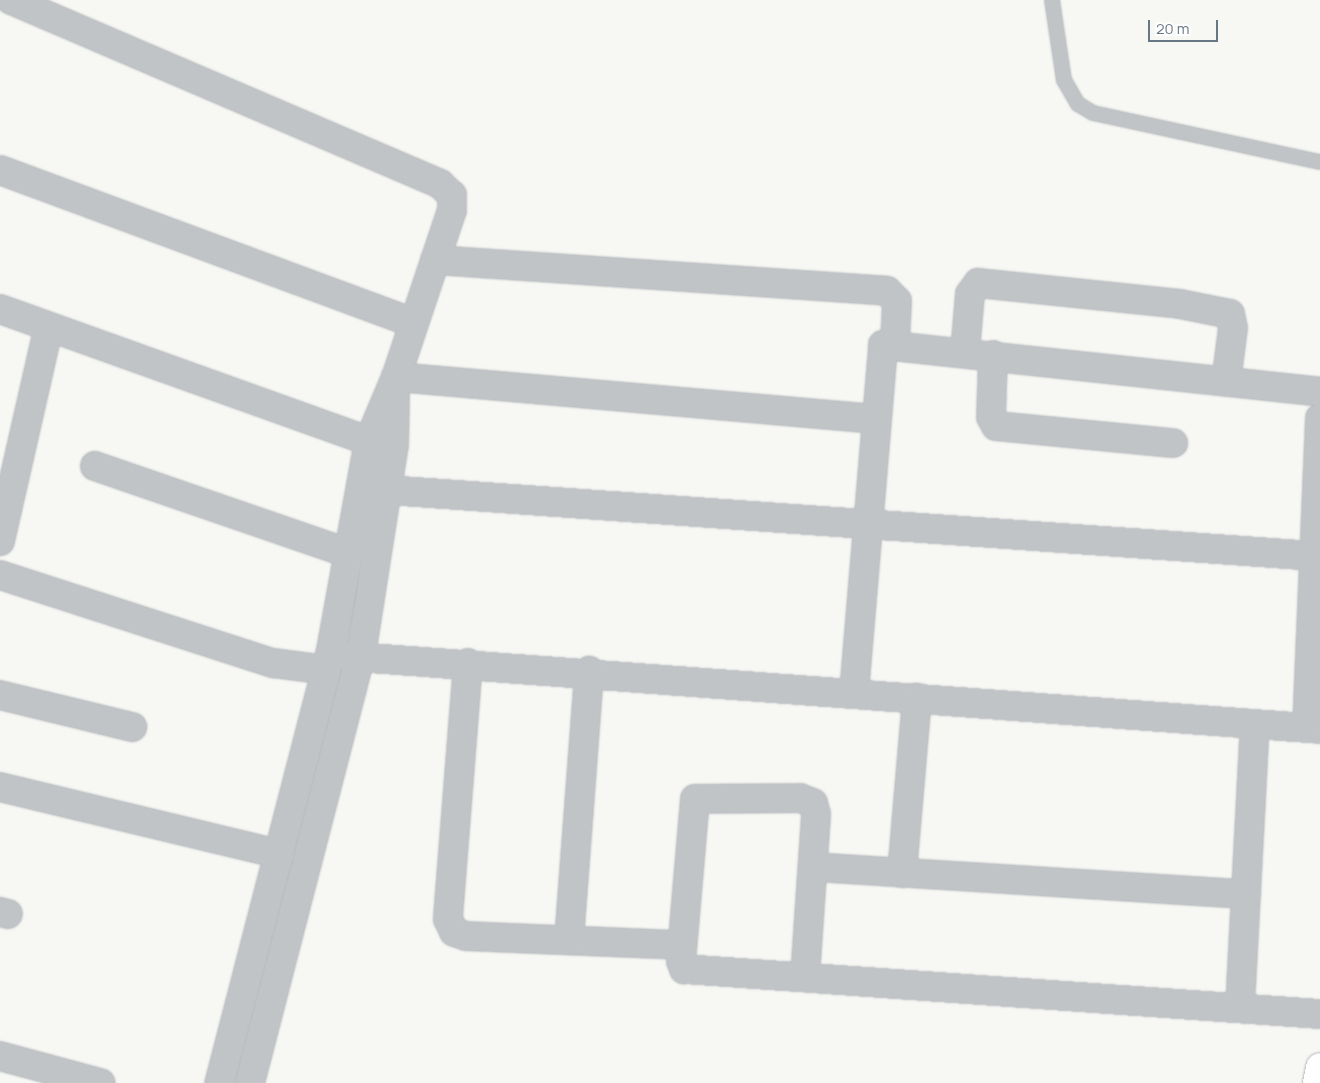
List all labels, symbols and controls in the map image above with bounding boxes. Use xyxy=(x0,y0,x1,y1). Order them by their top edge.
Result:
scale bar xyxy=(1150,10,1220,42)
text: 20 m xyxy=(1156,18,1189,39)

